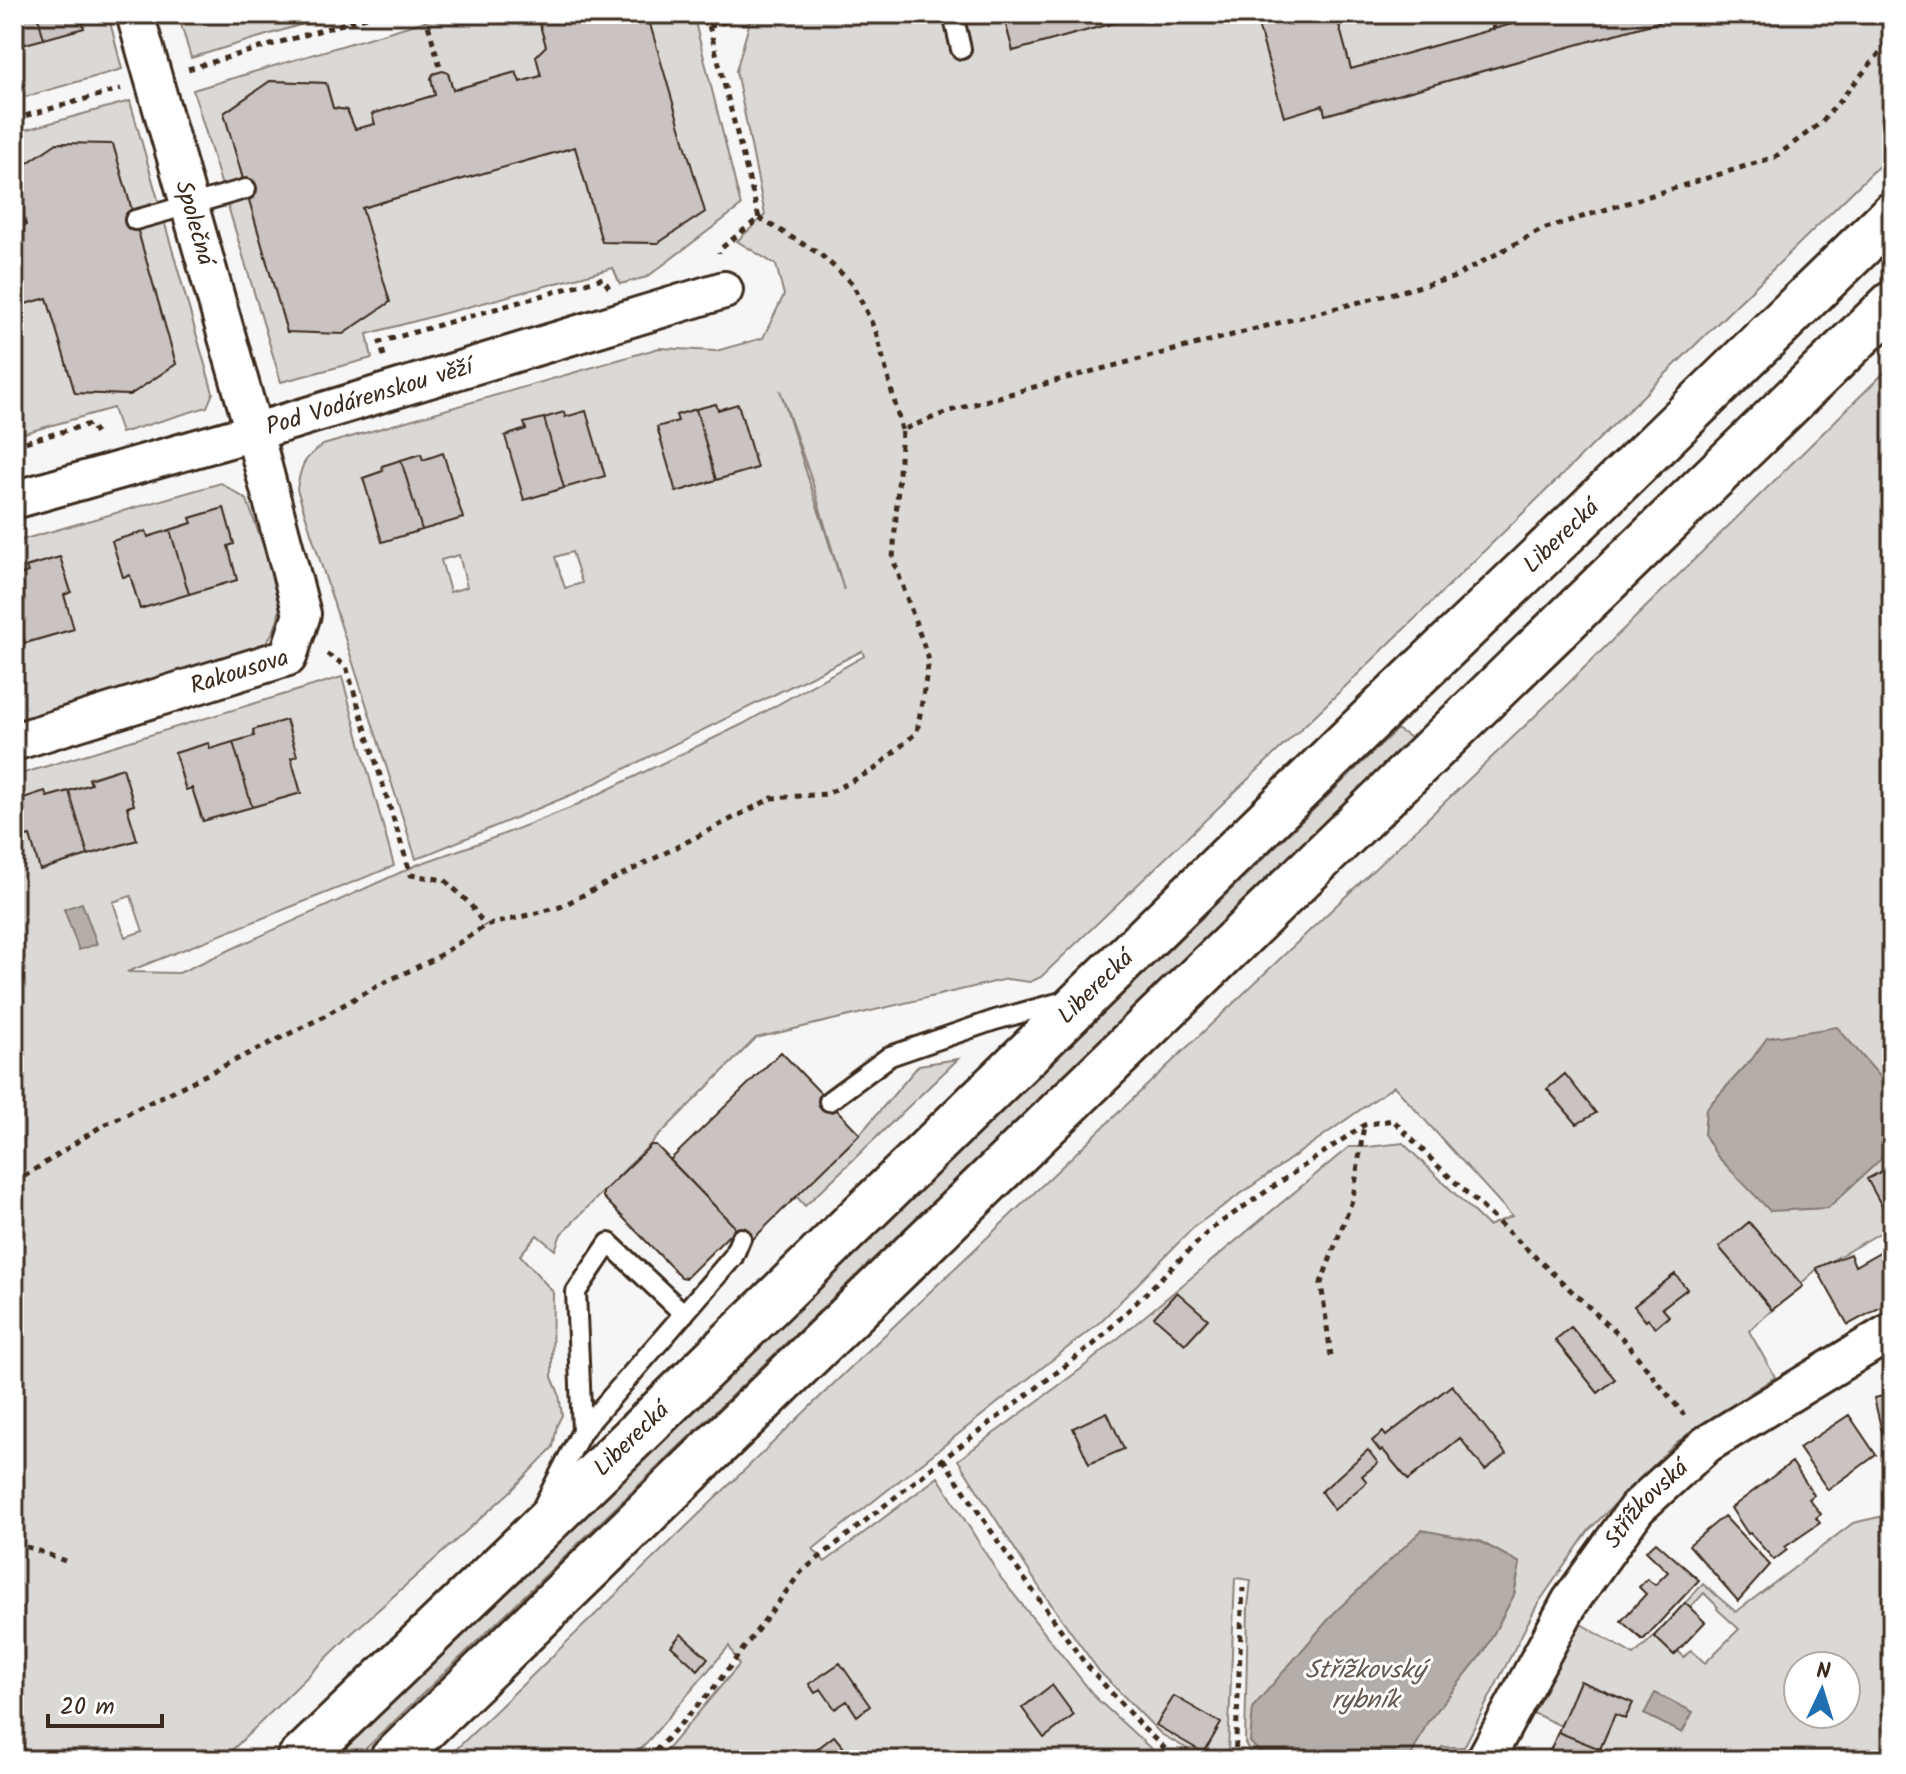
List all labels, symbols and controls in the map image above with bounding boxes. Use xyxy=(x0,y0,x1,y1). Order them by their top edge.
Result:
street label: Společná xyxy=(163,176,225,273)
street label: Pod Vodárenskou věží xyxy=(261,347,481,447)
street label: Liberecká xyxy=(1514,488,1611,583)
street label: Rakousova xyxy=(185,638,294,706)
street label: Liberecká xyxy=(1048,938,1145,1034)
street label: Liberecká xyxy=(584,1391,681,1486)
street label: Střížkovská xyxy=(1594,1448,1700,1557)
water label: Střížkovský rybník xyxy=(1305,1650,1431,1722)
north arrow xyxy=(1782,1650,1862,1730)
text: N xyxy=(1815,1655,1831,1690)
scale bar xyxy=(48,1678,162,1728)
text: 20 m xyxy=(60,1688,115,1727)

